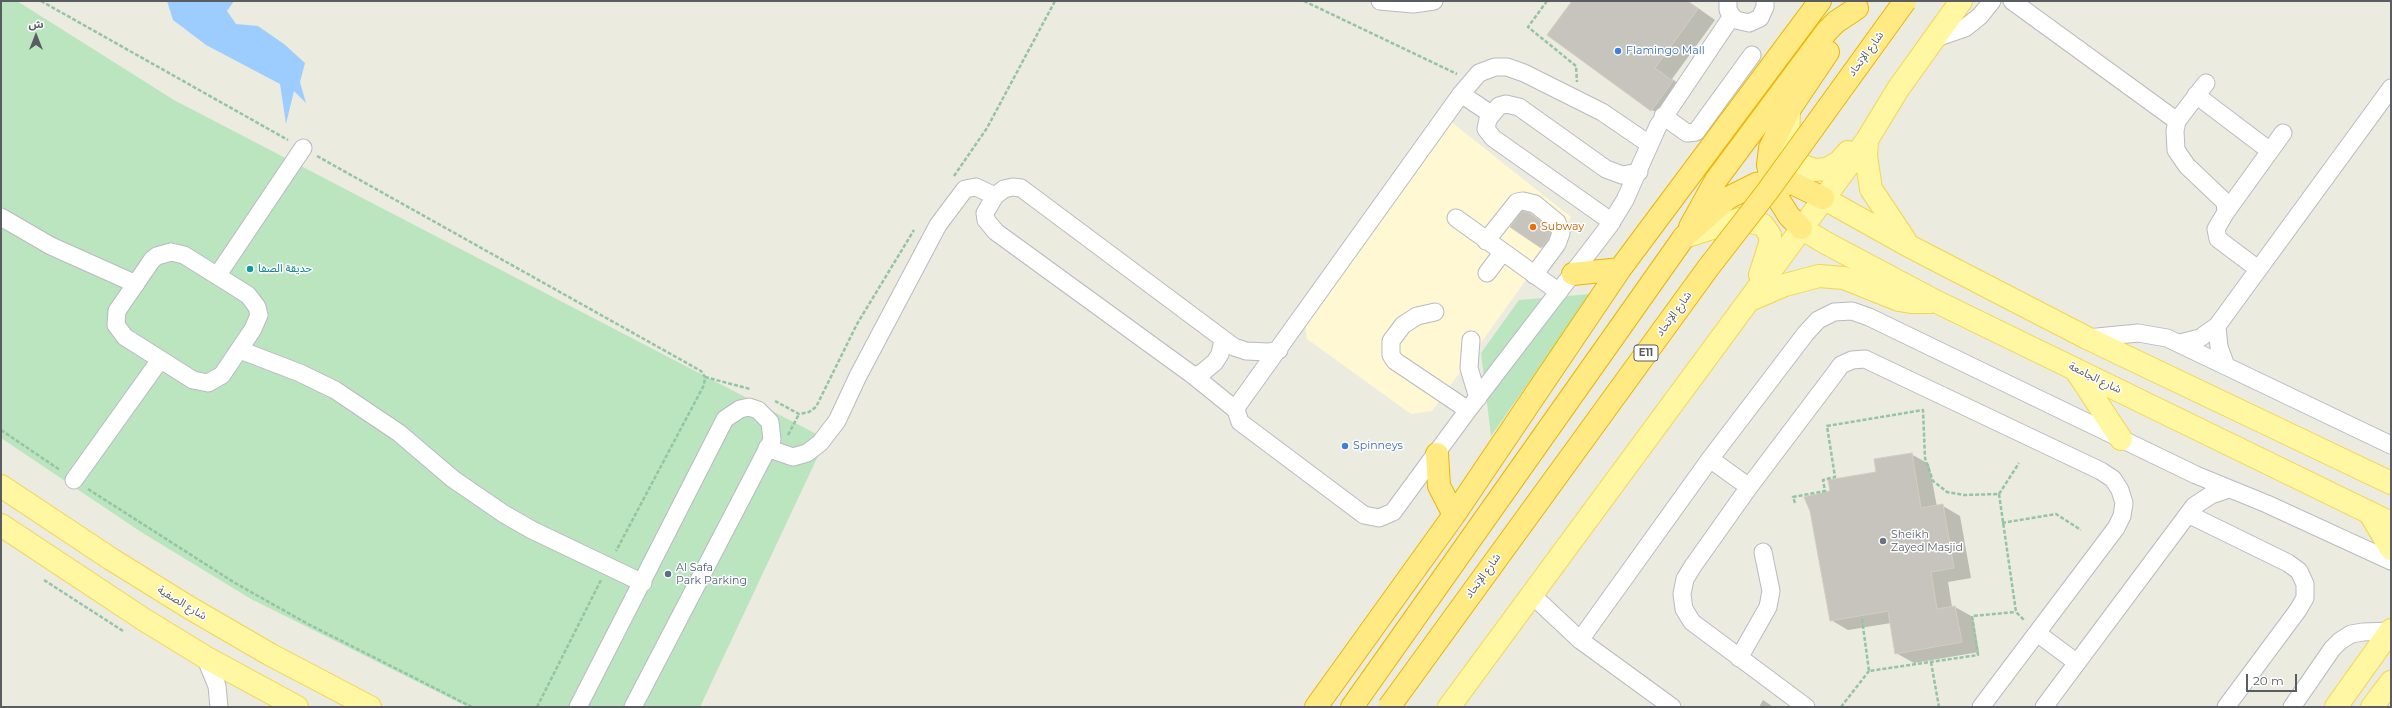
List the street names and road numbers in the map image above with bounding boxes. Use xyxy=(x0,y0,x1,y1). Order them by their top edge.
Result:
street label: شارع الإتحاد xyxy=(1845,29,1887,79)
street label: شارع الإتحاد xyxy=(1653,289,1695,339)
road number: E11 xyxy=(1634,345,1658,361)
street label: شارع الجامعة xyxy=(2067,360,2123,396)
street label: شارع الإتحاد xyxy=(1462,551,1504,601)
street label: شارع الصفية xyxy=(155,583,209,623)

